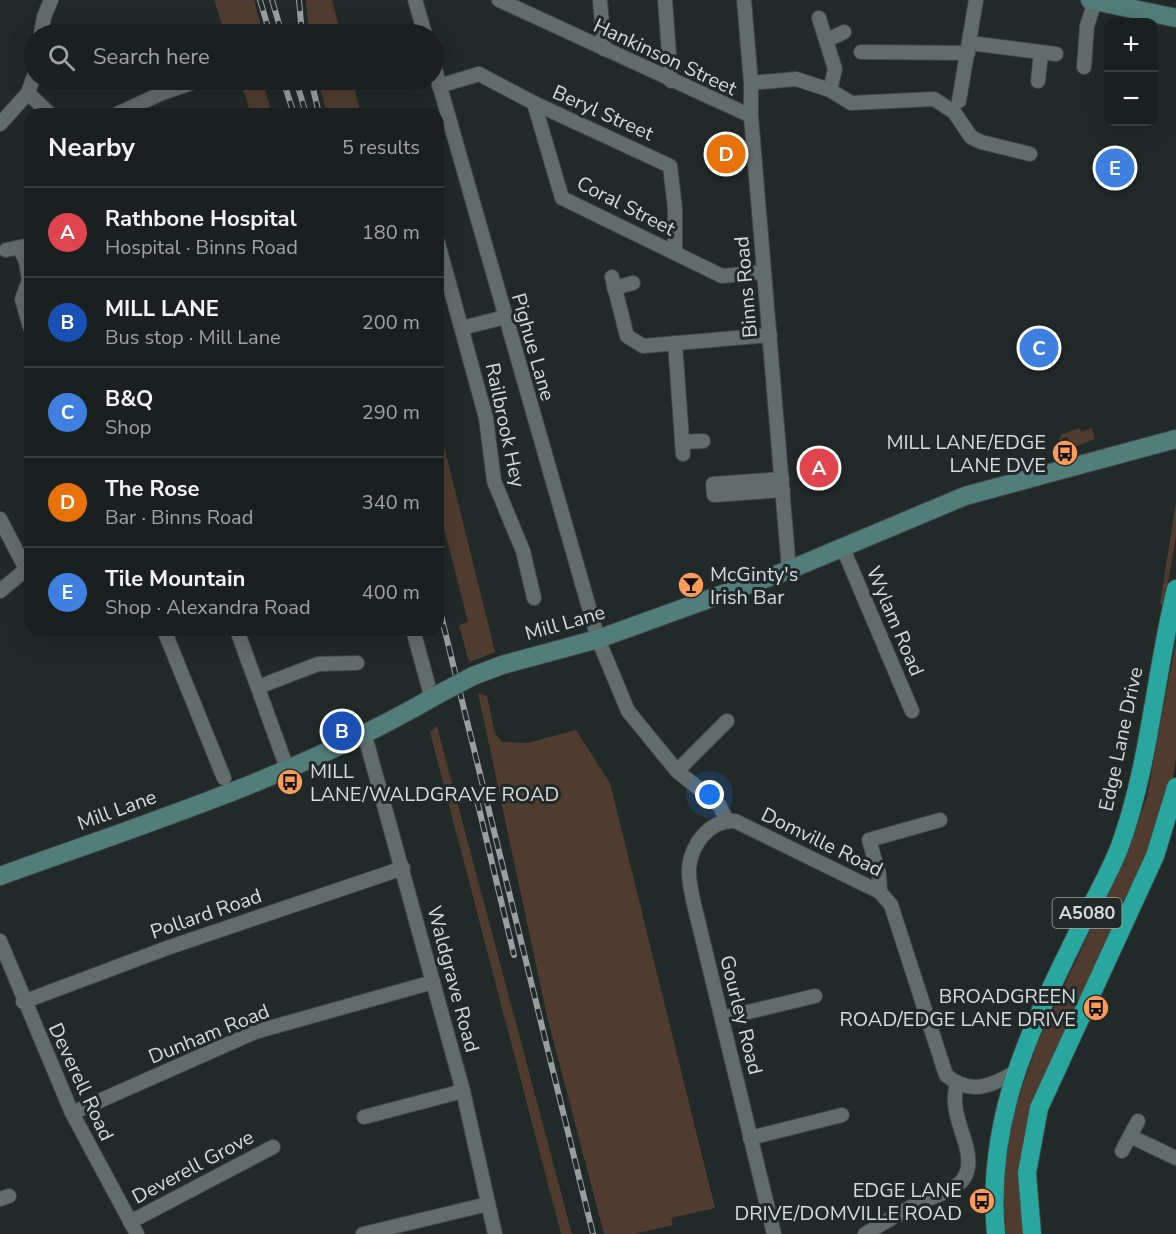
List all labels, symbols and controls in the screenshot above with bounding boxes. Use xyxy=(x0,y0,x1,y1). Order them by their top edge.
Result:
street label: Hankinson Street xyxy=(589,12,742,102)
map controls xyxy=(1104,18,1158,126)
button: + xyxy=(1104,18,1158,72)
search box xyxy=(24,24,444,90)
icon: search xyxy=(45,41,78,74)
text: Search here xyxy=(93,42,210,72)
button: − xyxy=(1104,72,1158,126)
street label: Beryl Street xyxy=(548,79,659,148)
text: Nearby xyxy=(48,130,135,165)
pin: D xyxy=(706,132,746,176)
text: 5 results xyxy=(342,134,420,161)
pin: E xyxy=(1096,146,1134,190)
street label: Coral Street xyxy=(572,170,681,243)
text: Rathbone Hospital xyxy=(105,204,297,234)
text: A xyxy=(60,219,75,246)
text: 180 m xyxy=(362,219,420,246)
text: Hospital · Binns Road xyxy=(105,234,298,261)
street label: Binns Road xyxy=(728,235,764,339)
street label: Pighue Lane xyxy=(505,290,561,404)
text: MILL LANE xyxy=(105,294,219,324)
text: B xyxy=(61,309,74,336)
text: 200 m xyxy=(362,309,420,336)
text: Bus stop · Mill Lane xyxy=(105,324,281,351)
pin: C xyxy=(1020,326,1058,370)
street label: Railbrook Hey xyxy=(479,360,532,490)
text: B&Q xyxy=(105,384,153,414)
text: C xyxy=(61,399,74,426)
text: 290 m xyxy=(362,399,420,426)
text: Shop xyxy=(105,414,151,441)
place label: MILL LANE/EDGE LANE DVE xyxy=(886,429,1046,479)
bus stop icon: MILL LANE/EDGE LANE DVE xyxy=(1050,438,1080,468)
pin: A xyxy=(800,446,838,490)
text: The Rose xyxy=(105,474,200,504)
text: D xyxy=(60,489,75,516)
text: 340 m xyxy=(362,489,420,516)
text: Bar · Binns Road xyxy=(105,504,253,531)
place label: McGinty's Irish Bar xyxy=(710,561,798,611)
street label: Wylam Road xyxy=(860,562,930,680)
text: Tile Mountain xyxy=(105,564,245,594)
bar icon: McGinty's Irish Bar xyxy=(676,570,706,600)
text: E xyxy=(62,579,73,606)
text: 400 m xyxy=(362,579,420,606)
text: Shop · Alexandra Road xyxy=(105,594,311,621)
street label: Mill Lane xyxy=(522,599,608,647)
street label: Edge Lane Drive xyxy=(1093,664,1149,814)
pin: B xyxy=(322,708,362,754)
place label: MILL LANE/WALDGRAVE ROAD xyxy=(310,758,559,808)
bus stop icon: MILL LANE/WALDGRAVE ROAD xyxy=(275,767,305,797)
your location xyxy=(695,780,724,809)
street label: Mill Lane xyxy=(74,783,160,837)
street label: Domville Road xyxy=(757,801,887,883)
street label: Pollard Road xyxy=(147,882,265,946)
road number: A5080 xyxy=(1052,898,1122,928)
street label: Waldgrave Road xyxy=(420,903,486,1055)
street label: Gourley Road xyxy=(713,952,769,1078)
place label: BROADGREEN ROAD/EDGE LANE DRIVE xyxy=(840,983,1076,1033)
bus stop icon: BROADGREEN ROAD/EDGE LANE DRIVE xyxy=(1081,993,1111,1023)
street label: Dunham Road xyxy=(145,997,273,1071)
street label: Deverell Road xyxy=(42,1019,120,1145)
street label: Deverell Grove xyxy=(127,1124,259,1210)
place label: EDGE LANE DRIVE/DOMVILLE ROAD xyxy=(734,1177,962,1227)
bus stop icon: EDGE LANE DRIVE/DOMVILLE ROAD xyxy=(967,1186,997,1216)

